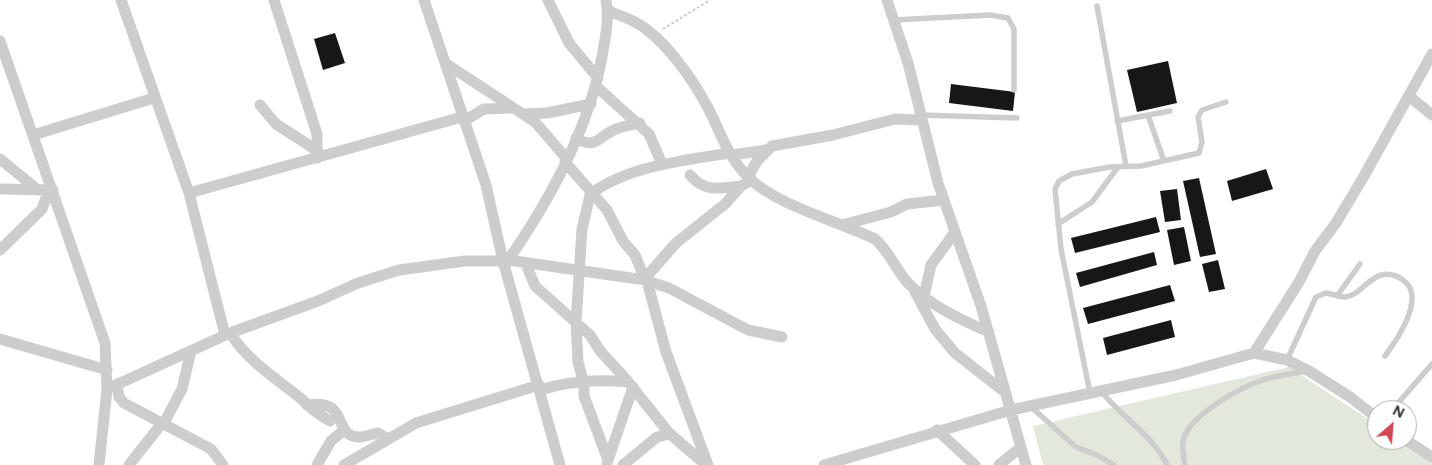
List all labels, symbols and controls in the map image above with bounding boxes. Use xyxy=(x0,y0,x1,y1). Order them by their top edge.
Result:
north arrow xyxy=(1367,400,1417,450)
text: N xyxy=(1390,402,1407,422)

